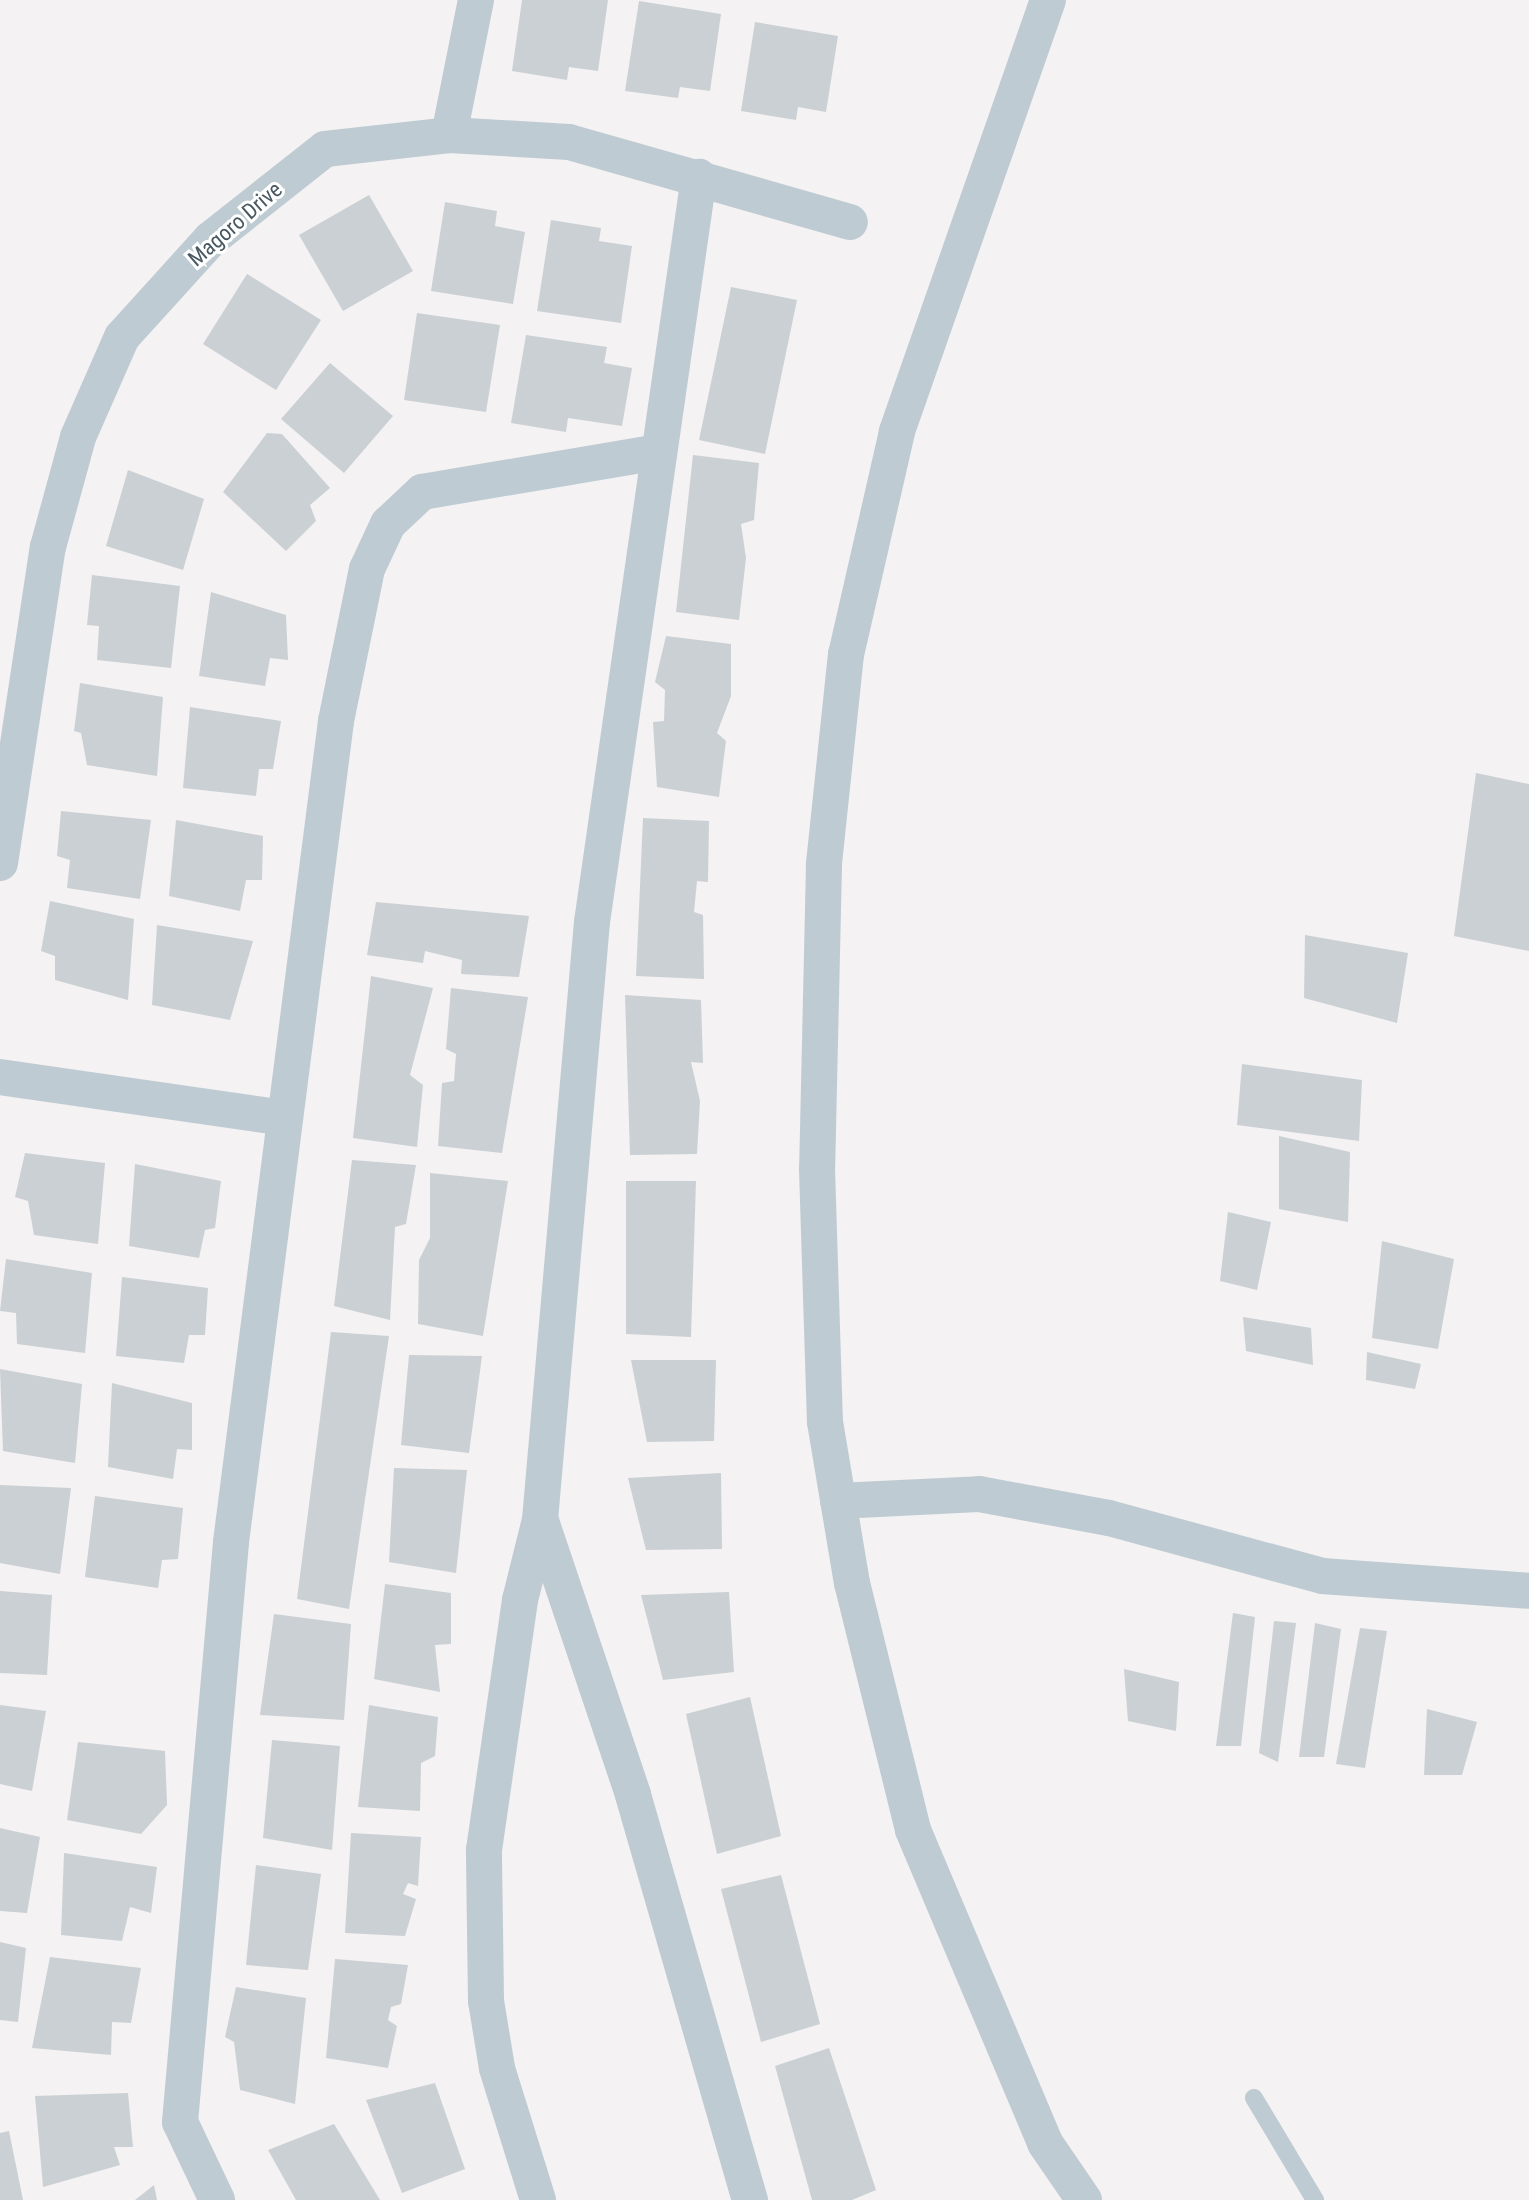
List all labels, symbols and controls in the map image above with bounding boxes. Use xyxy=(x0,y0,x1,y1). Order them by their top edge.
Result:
street label: Magoro Drive xyxy=(183,176,287,272)

